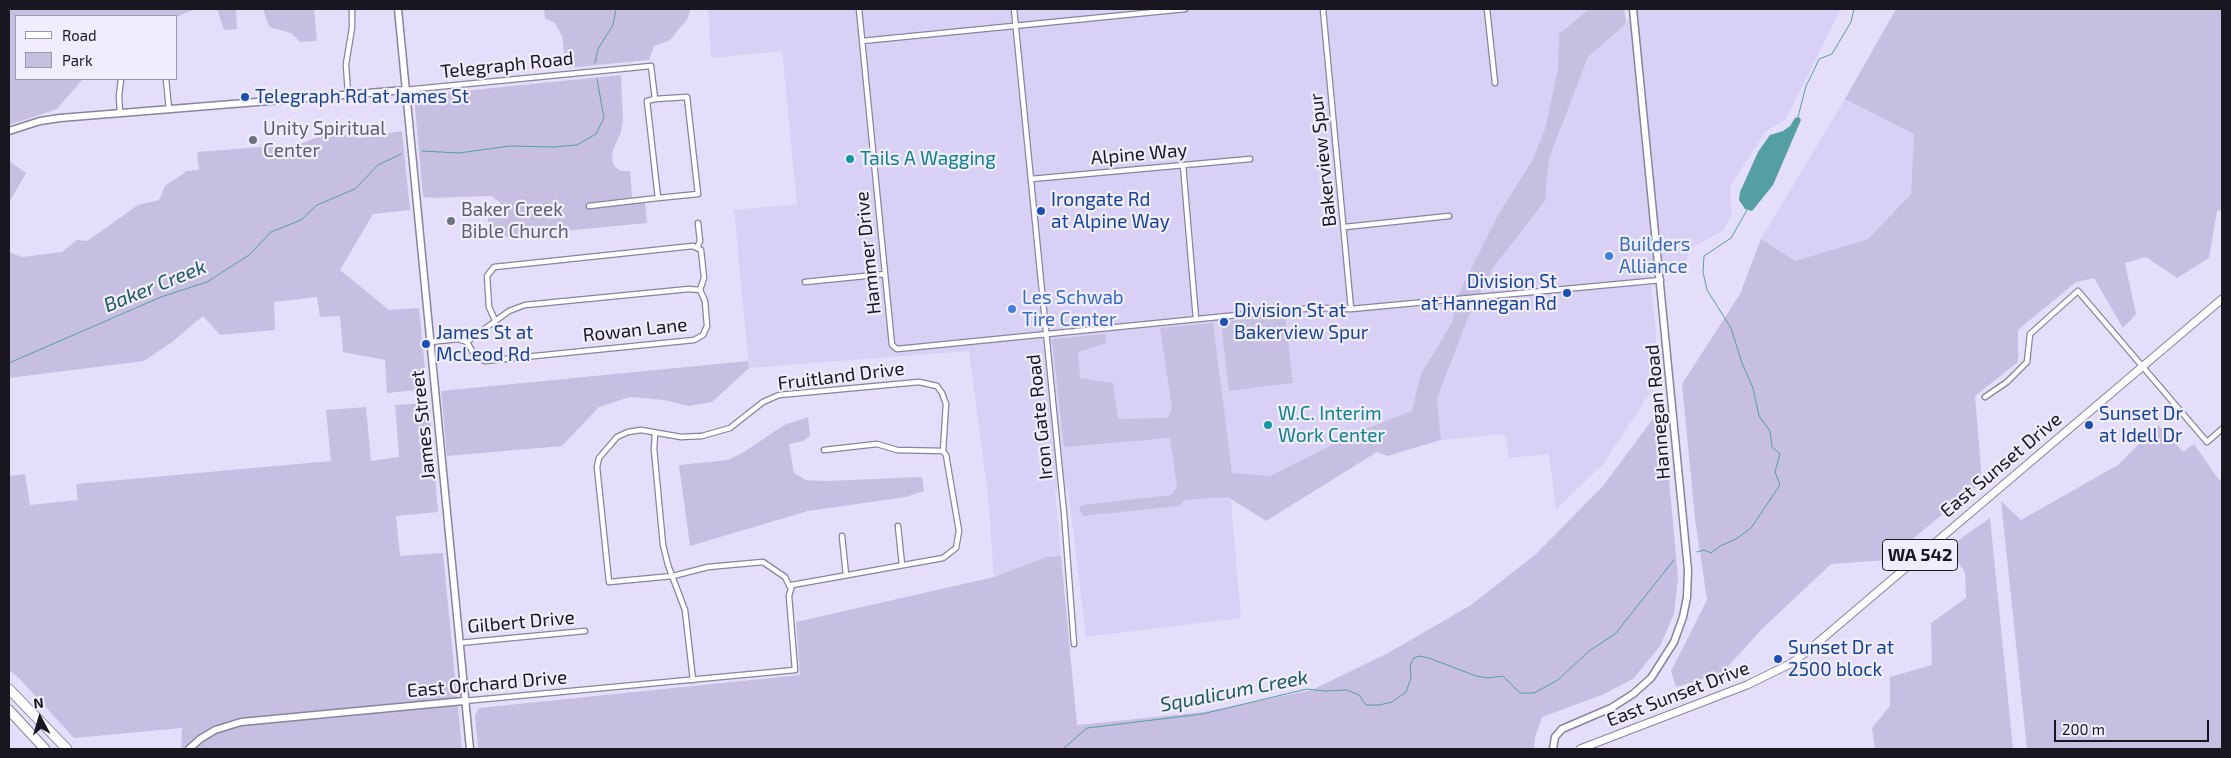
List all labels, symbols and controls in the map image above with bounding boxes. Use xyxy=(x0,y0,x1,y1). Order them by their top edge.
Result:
legend xyxy=(15,15,178,80)
text: Road xyxy=(62,26,97,44)
street label: Telegraph Road xyxy=(439,47,575,83)
text: Park xyxy=(62,51,93,69)
place label: Telegraph Rd at James St xyxy=(255,86,469,108)
marker: Telegraph Rd at James St xyxy=(239,91,251,103)
street label: Bakerview Spur xyxy=(1305,92,1341,228)
place label: Unity Spiritual Center xyxy=(263,118,386,162)
marker: Unity Spiritual Center xyxy=(247,134,259,146)
street label: Alpine Way xyxy=(1090,138,1188,170)
place label: Tails A Wagging xyxy=(860,148,996,170)
marker: Tails A Wagging xyxy=(844,153,856,165)
place label: Irongate Rd at Alpine Way xyxy=(1051,189,1170,233)
street label: Hammer Drive xyxy=(850,190,886,316)
place label: Baker Creek Bible Church xyxy=(461,199,569,243)
marker: Irongate Rd at Alpine Way xyxy=(1035,205,1047,217)
marker: Baker Creek Bible Church xyxy=(445,215,457,227)
place label: Builders Alliance xyxy=(1619,234,1690,278)
marker: Builders Alliance xyxy=(1603,250,1615,262)
water label: Baker Creek xyxy=(100,255,210,317)
place label: Division St at Hannegan Rd xyxy=(1421,271,1557,315)
place label: Les Schwab Tire Center xyxy=(1022,287,1124,331)
marker: Division St at Hannegan Rd xyxy=(1561,287,1573,299)
place label: Division St at Bakerview Spur xyxy=(1234,300,1368,344)
marker: Les Schwab Tire Center xyxy=(1006,303,1018,315)
street label: Rowan Lane xyxy=(582,313,688,347)
marker: Division St at Bakerview Spur xyxy=(1218,316,1230,328)
place label: James St at McLeod Rd xyxy=(436,322,533,366)
marker: James St at McLeod Rd xyxy=(420,338,432,350)
street label: Hannegan Road xyxy=(1641,344,1675,480)
street label: Iron Gate Road xyxy=(1022,353,1058,481)
street label: Fruitland Drive xyxy=(776,357,906,395)
street label: James Street xyxy=(406,369,440,481)
place label: W.C. Interim Work Center xyxy=(1278,403,1385,447)
place label: Sunset Dr at Idell Dr xyxy=(2099,403,2183,447)
street label: East Sunset Drive xyxy=(1936,408,2066,522)
marker: W.C. Interim Work Center xyxy=(1262,419,1274,431)
marker: Sunset Dr at Idell Dr xyxy=(2083,419,2095,431)
road number: WA 542 xyxy=(1882,540,1958,570)
street label: Gilbert Drive xyxy=(466,606,576,638)
place label: Sunset Dr at 2500 block xyxy=(1788,637,1894,681)
marker: Sunset Dr at 2500 block xyxy=(1772,653,1784,665)
street label: East Sunset Drive xyxy=(1603,656,1753,732)
water label: Squalicum Creek xyxy=(1158,665,1310,717)
street label: East Orchard Drive xyxy=(406,666,568,702)
north arrow xyxy=(15,693,65,743)
text: N xyxy=(32,694,44,712)
scale bar xyxy=(2056,710,2211,742)
text: 200 m xyxy=(2062,720,2105,738)

